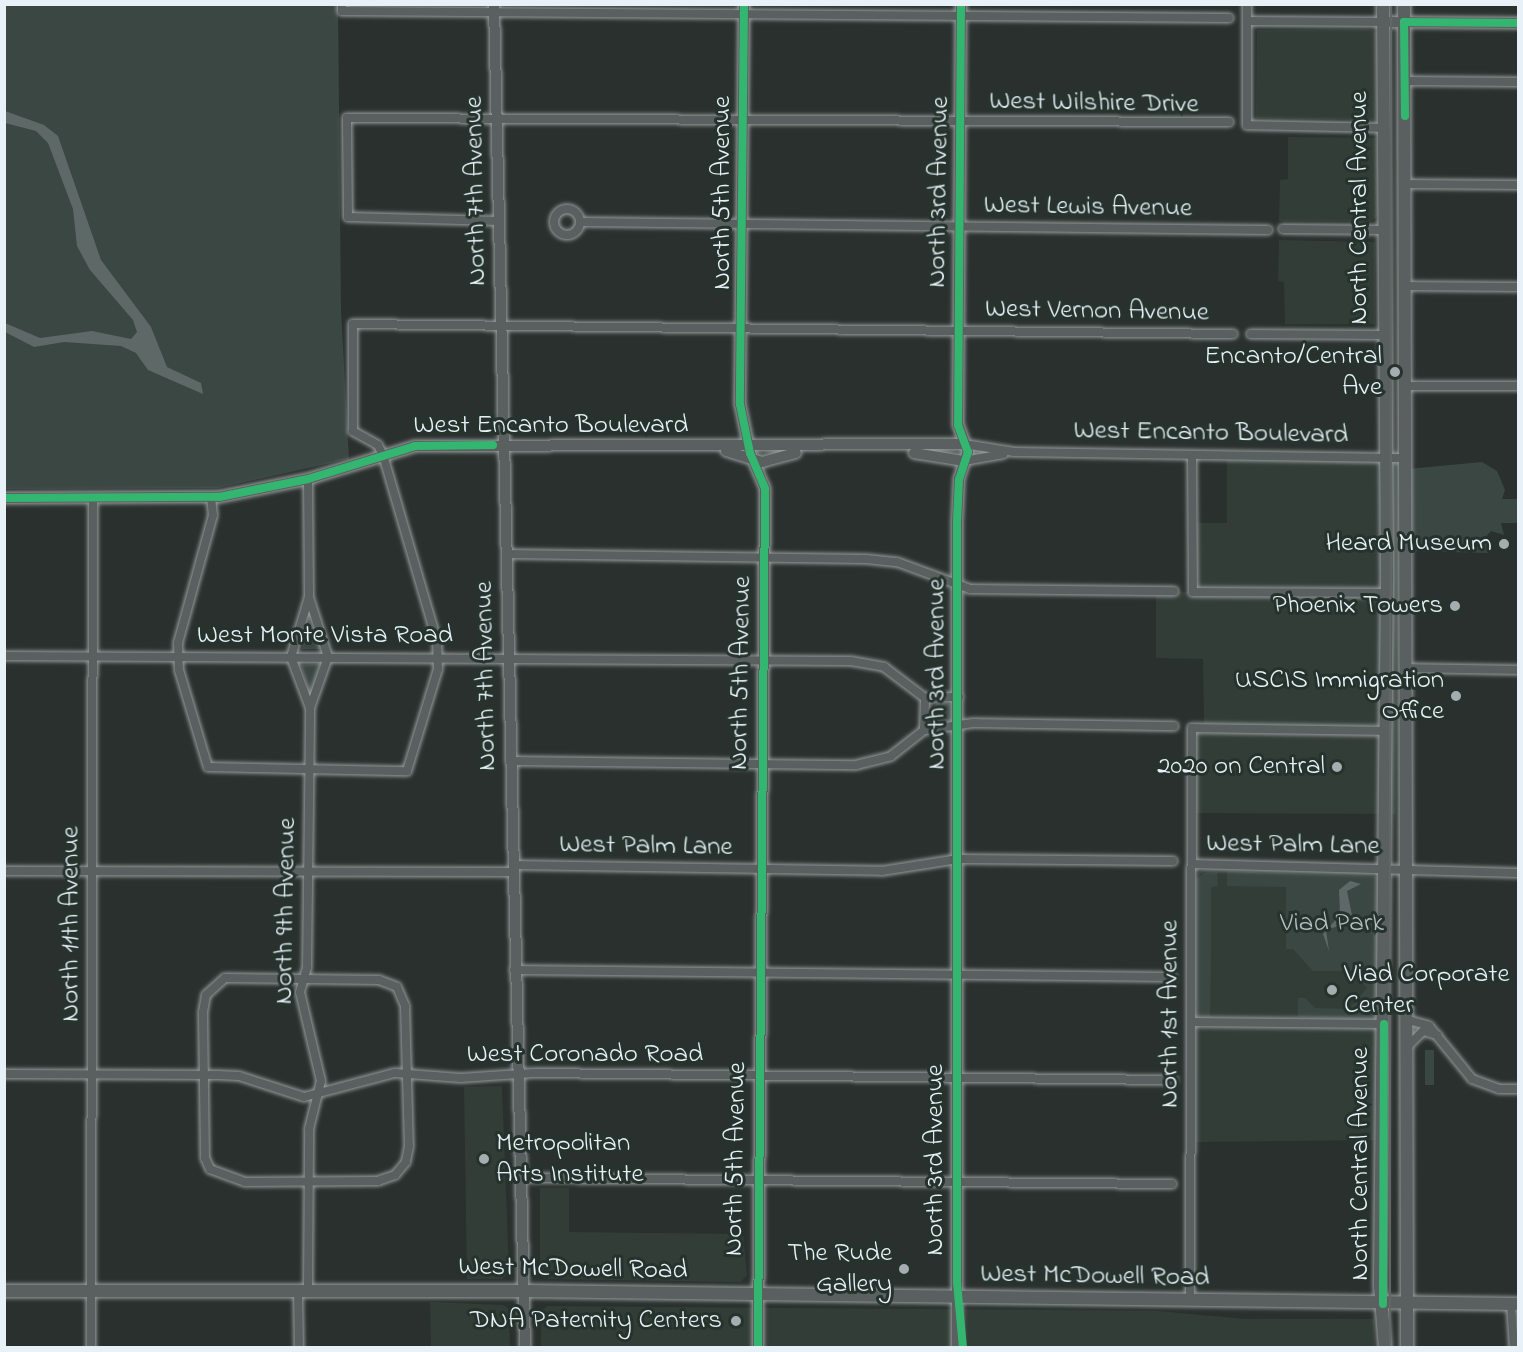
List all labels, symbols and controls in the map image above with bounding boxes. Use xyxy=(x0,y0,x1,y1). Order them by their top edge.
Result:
street label: West Wilshire Drive xyxy=(989,85,1199,121)
street label: North Central Avenue xyxy=(1344,91,1376,325)
street label: North 7th Avenue xyxy=(458,96,494,286)
street label: North 5th Avenue xyxy=(707,96,739,290)
street label: North 3rd Avenue xyxy=(921,96,957,288)
street label: West Lewis Avenue xyxy=(983,189,1193,225)
street label: West Vernon Avenue xyxy=(985,293,1209,329)
place label: Encanto/Central Ave xyxy=(1204,340,1382,403)
marker: Encanto/Central Ave xyxy=(1386,363,1404,381)
street label: West Encanto Boulevard xyxy=(414,410,688,442)
street label: West Encanto Boulevard xyxy=(1073,414,1349,452)
place label: Heard Museum xyxy=(1325,528,1492,560)
marker: Heard Museum xyxy=(1497,537,1511,551)
street label: North 5th Avenue xyxy=(723,576,759,770)
street label: North 3rd Avenue xyxy=(921,578,953,770)
street label: North 7th Avenue xyxy=(468,581,504,771)
place label: Phoenix Towers xyxy=(1273,590,1443,622)
marker: Phoenix Towers xyxy=(1448,599,1462,613)
street label: West Monte Vista Road xyxy=(197,620,453,652)
place label: USCIS Immigration Office xyxy=(1235,664,1444,727)
marker: USCIS Immigration Office xyxy=(1449,689,1463,703)
place label: 2020 on Central xyxy=(1157,751,1325,783)
marker: 2020 on Central xyxy=(1330,760,1344,774)
street label: North 9th Avenue xyxy=(268,817,304,1005)
street label: North 11th Avenue xyxy=(55,826,87,1022)
street label: West Palm Lane xyxy=(1206,827,1380,863)
street label: West Palm Lane xyxy=(559,828,733,864)
park label: Viad Park xyxy=(1280,908,1384,940)
street label: North 1st Avenue xyxy=(1154,920,1186,1108)
place label: Viad Corporate Center xyxy=(1344,958,1509,1021)
marker: Viad Corporate Center xyxy=(1325,983,1339,997)
street label: West Coronado Road xyxy=(467,1039,703,1071)
street label: North Central Avenue xyxy=(1345,1047,1377,1281)
street label: North 5th Avenue xyxy=(718,1062,754,1256)
street label: North 3rd Avenue xyxy=(920,1064,952,1256)
place label: Metropolitan Arts Institute xyxy=(496,1127,644,1190)
marker: Metropolitan Arts Institute xyxy=(477,1152,491,1166)
place label: The Rude Gallery xyxy=(787,1237,892,1300)
street label: West McDowell Road xyxy=(458,1251,688,1287)
street label: West McDowell Road xyxy=(980,1258,1210,1294)
marker: The Rude Gallery xyxy=(897,1262,911,1276)
place label: DNA Paternity Centers xyxy=(470,1305,722,1337)
marker: DNA Paternity Centers xyxy=(727,1312,745,1330)

